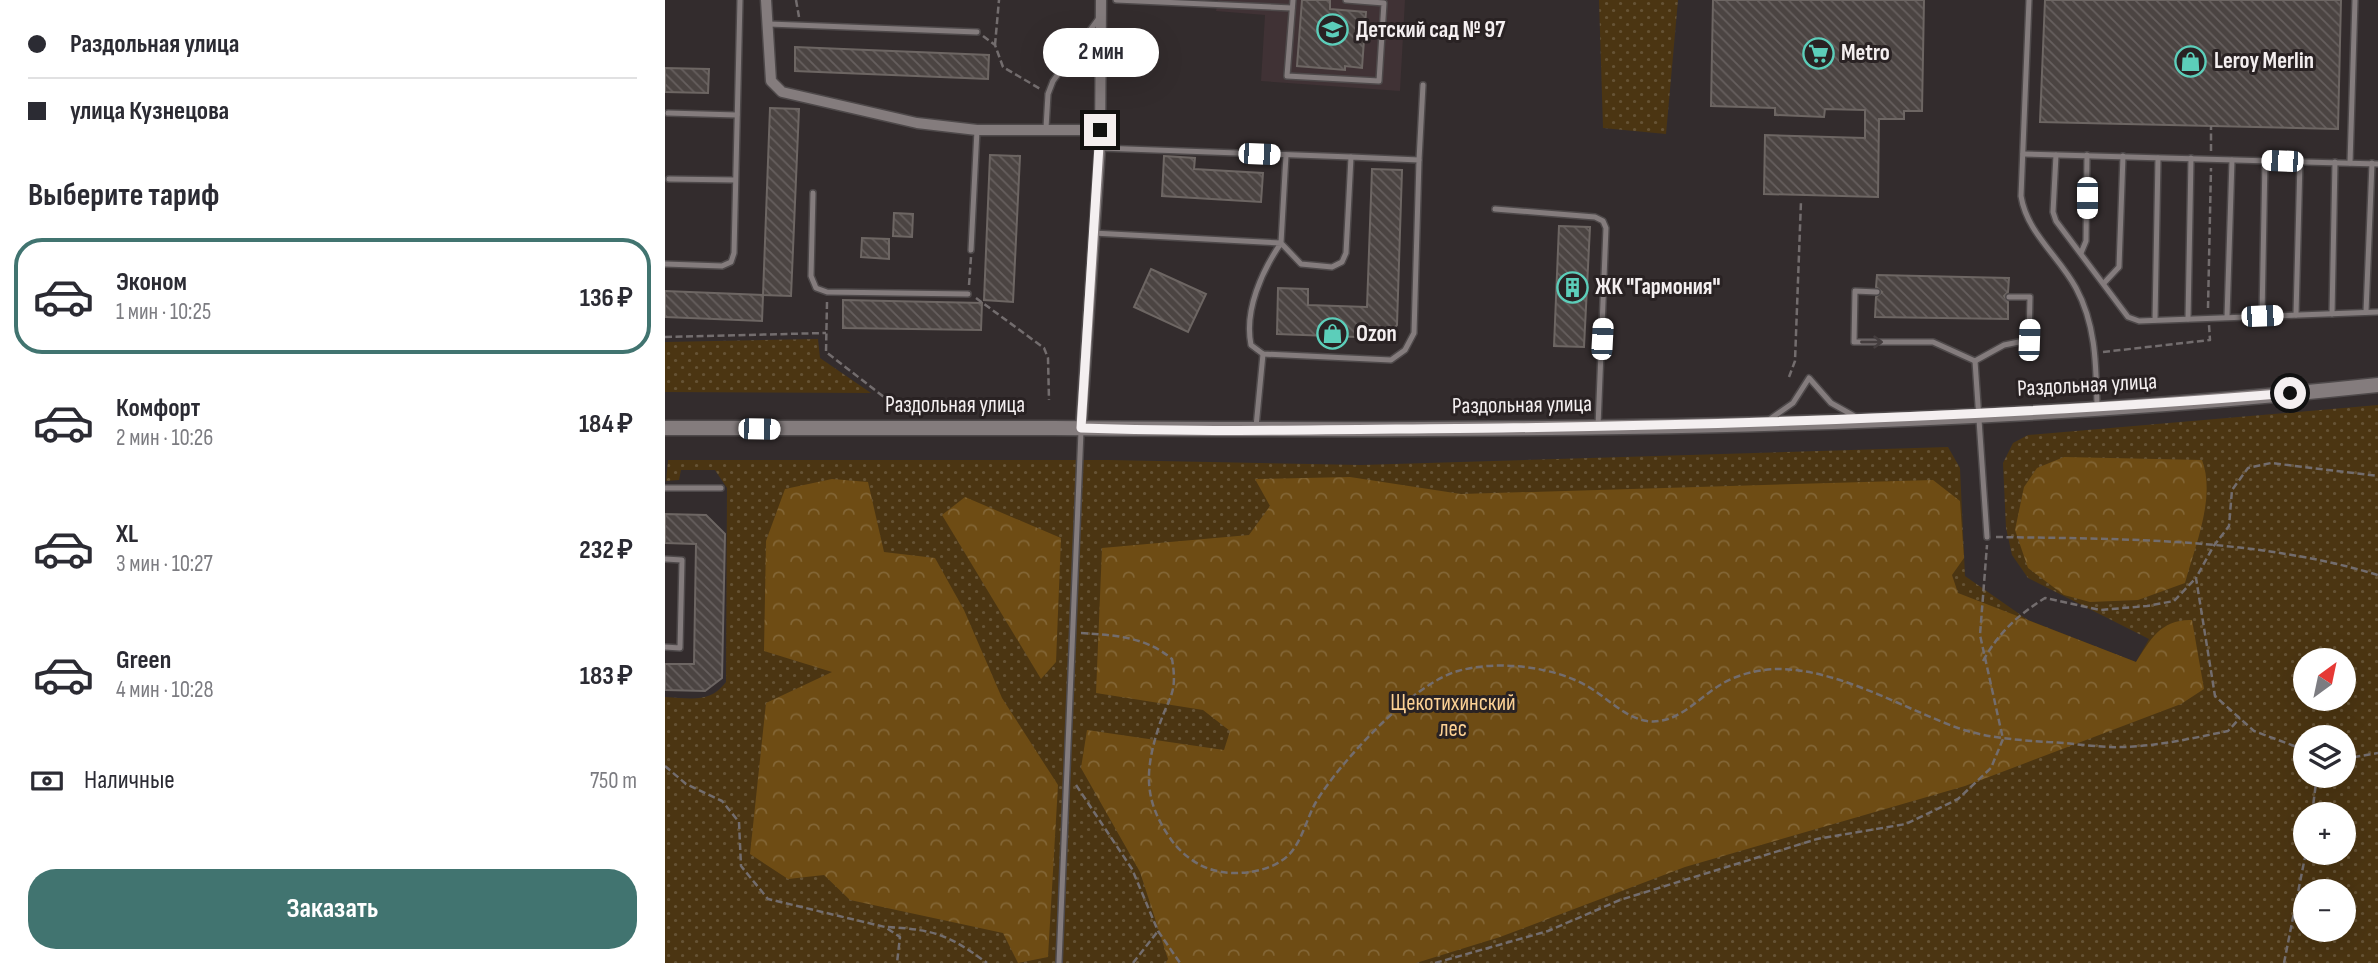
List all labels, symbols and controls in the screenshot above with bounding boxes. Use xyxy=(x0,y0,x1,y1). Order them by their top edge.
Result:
school or university icon: Детский сад № 97 xyxy=(1316,13,1350,47)
place label: Детский сад № 97 xyxy=(1356,16,1505,44)
text: Раздольная улица xyxy=(70,29,239,60)
callout: 2 мин xyxy=(1042,29,1158,78)
supermarket icon: Metro xyxy=(1801,36,1835,70)
text: 2 мин xyxy=(1078,38,1124,66)
place label: Metro xyxy=(1841,39,1890,67)
shop icon: Leroy Merlin xyxy=(2174,44,2208,78)
place label: Leroy Merlin xyxy=(2214,47,2314,75)
text: улица Кузнецова xyxy=(70,96,229,127)
route end xyxy=(1084,114,1116,146)
car xyxy=(1238,143,1281,165)
car xyxy=(2261,150,2304,172)
text: Выберите тариф xyxy=(28,176,219,215)
car xyxy=(2077,177,2098,219)
icon: car xyxy=(32,265,95,328)
text: Эконом xyxy=(116,267,187,298)
building icon: ЖК "Гармония" xyxy=(1555,270,1589,304)
place label: ЖК "Гармония" xyxy=(1595,273,1720,301)
text: 136 ₽ xyxy=(580,283,633,314)
text: 1 мин · 10:25 xyxy=(116,298,211,326)
car xyxy=(2241,305,2284,327)
shop icon: Ozon xyxy=(1316,317,1350,351)
car xyxy=(1591,317,1614,361)
car xyxy=(2018,319,2041,361)
place label: Ozon xyxy=(1356,320,1397,348)
one-way arrow xyxy=(1860,335,1883,349)
street label: Раздольная улица xyxy=(2016,367,2158,403)
route start xyxy=(2274,377,2306,409)
street label: Раздольная улица xyxy=(1452,390,1592,420)
icon: car xyxy=(32,391,95,454)
street label: Раздольная улица xyxy=(885,391,1025,419)
text: Комфорт xyxy=(116,393,200,424)
text: 184 ₽ xyxy=(579,409,633,440)
car xyxy=(738,418,781,440)
text: 2 мин · 10:26 xyxy=(116,424,213,452)
icon: car xyxy=(32,517,95,580)
text: XL xyxy=(116,519,138,550)
text: 232 ₽ xyxy=(579,535,633,566)
text: 3 мин · 10:27 xyxy=(116,550,213,578)
icon: car xyxy=(32,643,95,706)
text: Green xyxy=(116,645,171,676)
north arrow xyxy=(2293,648,2355,710)
map controls xyxy=(2293,648,2356,942)
text: 183 ₽ xyxy=(580,661,633,692)
text: 4 мин · 10:28 xyxy=(116,676,214,704)
park label: Щекотихинский лес xyxy=(1390,689,1516,743)
button: layers xyxy=(2293,725,2356,788)
icon: cash xyxy=(28,762,66,800)
text: Наличные xyxy=(84,765,175,796)
text: 750 m xyxy=(590,767,637,795)
button: + xyxy=(2293,802,2356,865)
button: Заказать xyxy=(28,869,637,949)
button: − xyxy=(2293,879,2356,942)

